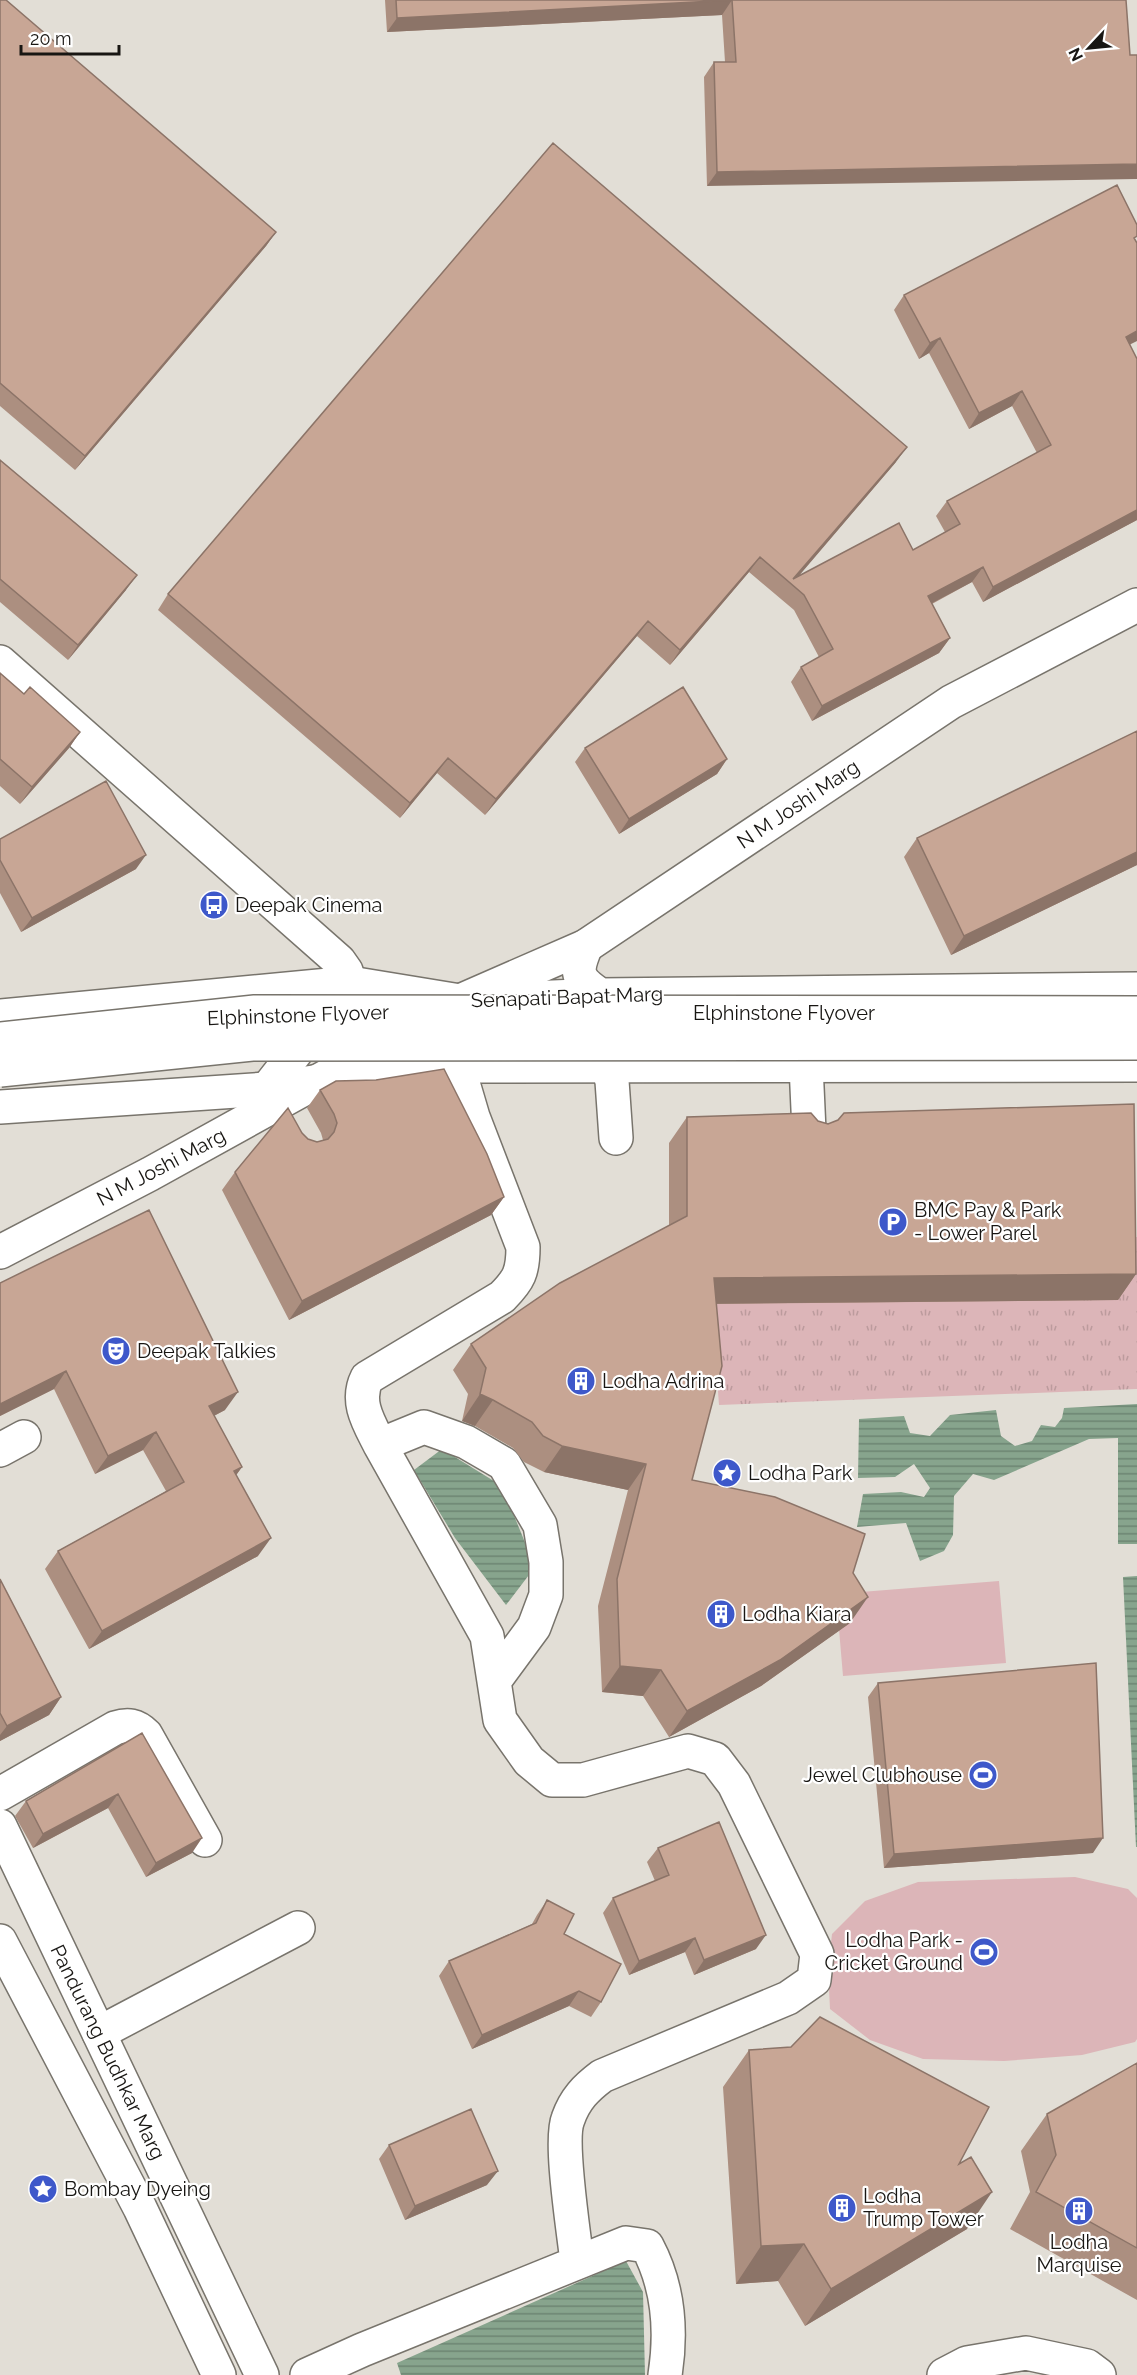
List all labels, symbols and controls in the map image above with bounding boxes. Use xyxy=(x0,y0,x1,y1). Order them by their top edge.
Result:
scale bar xyxy=(21,18,118,56)
north arrow xyxy=(1059,18,1119,78)
text: 20 m xyxy=(30,28,72,49)
text: N xyxy=(1065,45,1087,64)
street label: N M Joshi Marg xyxy=(732,754,864,854)
bus stop icon: Deepak Cinema xyxy=(198,889,230,921)
place label: Deepak Cinema xyxy=(235,893,382,917)
street label: Senapati Bapat Marg xyxy=(470,982,664,1012)
street label: Elphinstone Flyover xyxy=(207,1000,389,1030)
street label: Elphinstone Flyover xyxy=(693,1001,875,1025)
street label: N M Joshi Marg xyxy=(93,1123,229,1211)
place label: BMC Pay & Park - Lower Parel xyxy=(914,1198,1062,1245)
parking icon: BMC Pay & Park - Lower Parel xyxy=(877,1206,909,1238)
theatre icon: Deepak Talkies xyxy=(100,1335,132,1367)
place label: Deepak Talkies xyxy=(137,1339,276,1363)
building icon: Lodha Adrina xyxy=(565,1365,597,1397)
place label: Lodha Adrina xyxy=(602,1369,724,1393)
place icon: Lodha Park xyxy=(711,1457,743,1489)
place label: Lodha Park xyxy=(748,1461,853,1485)
building icon: Lodha Kiara xyxy=(705,1598,737,1630)
place label: Lodha Kiara xyxy=(742,1602,851,1626)
sports icon: Jewel Clubhouse xyxy=(967,1759,999,1791)
place label: Jewel Clubhouse xyxy=(803,1763,962,1787)
place label: Lodha Park - Cricket Ground xyxy=(825,1928,963,1975)
sports icon: Lodha Park - Cricket Ground xyxy=(968,1936,1000,1968)
street label: Pandurang Budhkar Marg xyxy=(45,1941,171,2163)
place icon: Bombay Dyeing xyxy=(27,2173,59,2205)
place label: Bombay Dyeing xyxy=(64,2177,211,2201)
place label: Lodha Trump Tower xyxy=(863,2184,984,2231)
building icon: Lodha Trump Tower xyxy=(826,2192,858,2224)
building icon: Lodha Marquise xyxy=(1063,2195,1095,2227)
place label: Lodha Marquise xyxy=(1036,2230,1122,2277)

